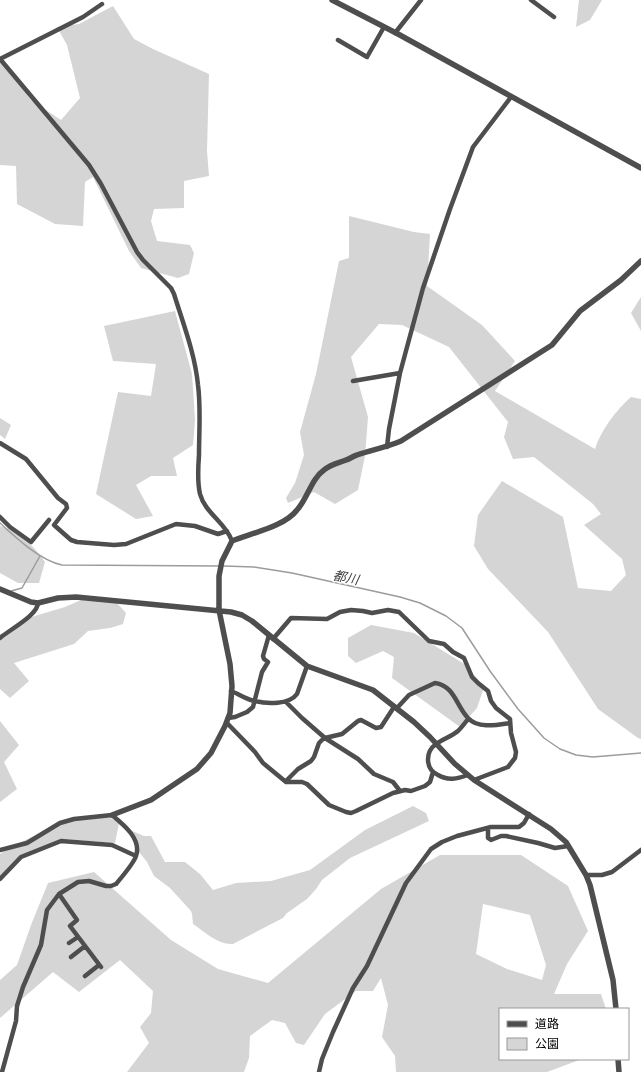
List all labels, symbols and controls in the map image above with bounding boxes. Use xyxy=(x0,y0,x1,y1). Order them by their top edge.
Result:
water label: 都川 xyxy=(332,567,362,588)
legend xyxy=(499,1008,629,1060)
text: 道路 xyxy=(535,1016,559,1030)
text: 公園 xyxy=(535,1036,559,1050)

